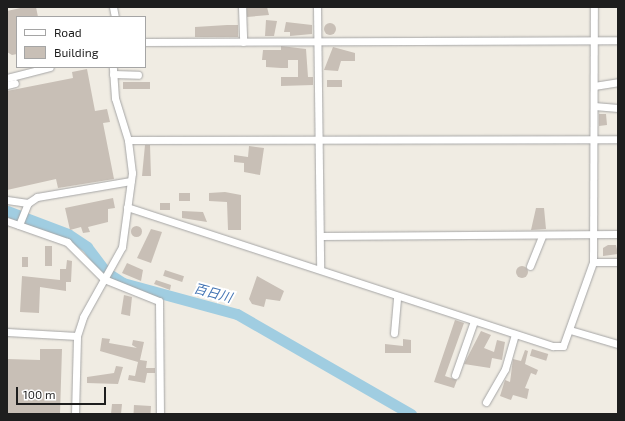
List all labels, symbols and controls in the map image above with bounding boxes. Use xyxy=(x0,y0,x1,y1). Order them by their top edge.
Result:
legend xyxy=(16,16,146,68)
text: Road xyxy=(54,25,82,39)
text: Building xyxy=(54,45,98,59)
water label: 百日川 xyxy=(192,280,234,306)
scale bar xyxy=(18,379,108,405)
text: 100 m xyxy=(23,387,55,401)

